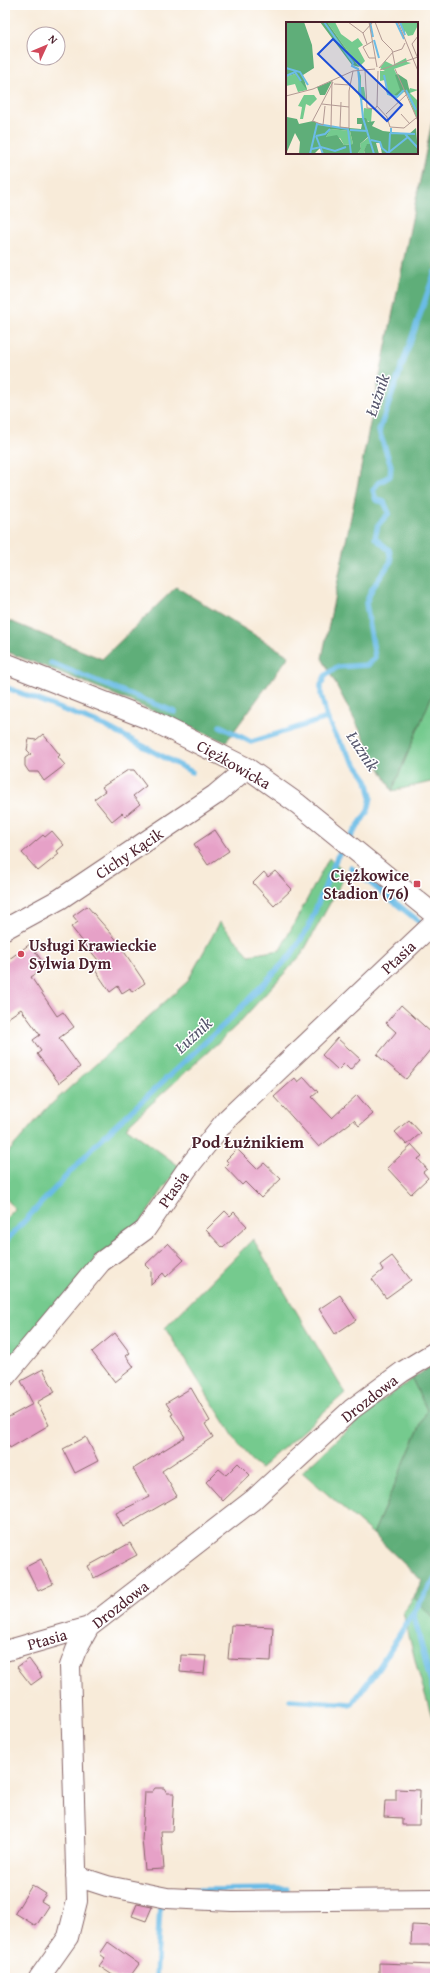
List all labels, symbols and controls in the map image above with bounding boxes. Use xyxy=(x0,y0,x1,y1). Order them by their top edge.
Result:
inset map xyxy=(286,22,418,154)
north arrow xyxy=(26,26,66,66)
text: N xyxy=(45,31,62,48)
water label: Łużnik xyxy=(357,370,396,420)
water label: Łużnik xyxy=(340,725,386,776)
street label: Ciężkowicka xyxy=(193,733,276,795)
street label: Cichy Kącik xyxy=(90,821,168,885)
place label: Ciężkowice Stadion (76) xyxy=(323,863,409,905)
marker: Ciężkowice Stadion (76) xyxy=(412,879,422,889)
place label: Usługi Krawieckie Sylwia Dym xyxy=(29,933,157,975)
street label: Ptasia xyxy=(375,934,421,979)
marker: Usługi Krawieckie Sylwia Dym xyxy=(16,949,26,959)
water label: Łużnik xyxy=(167,1010,217,1059)
district label: Pod Łużnikiem xyxy=(192,1129,305,1154)
street label: Ptasia xyxy=(152,1165,195,1212)
street label: Drozdowa xyxy=(335,1368,403,1428)
street label: Drozdowa xyxy=(86,1574,154,1634)
street label: Ptasia xyxy=(24,1622,70,1656)

